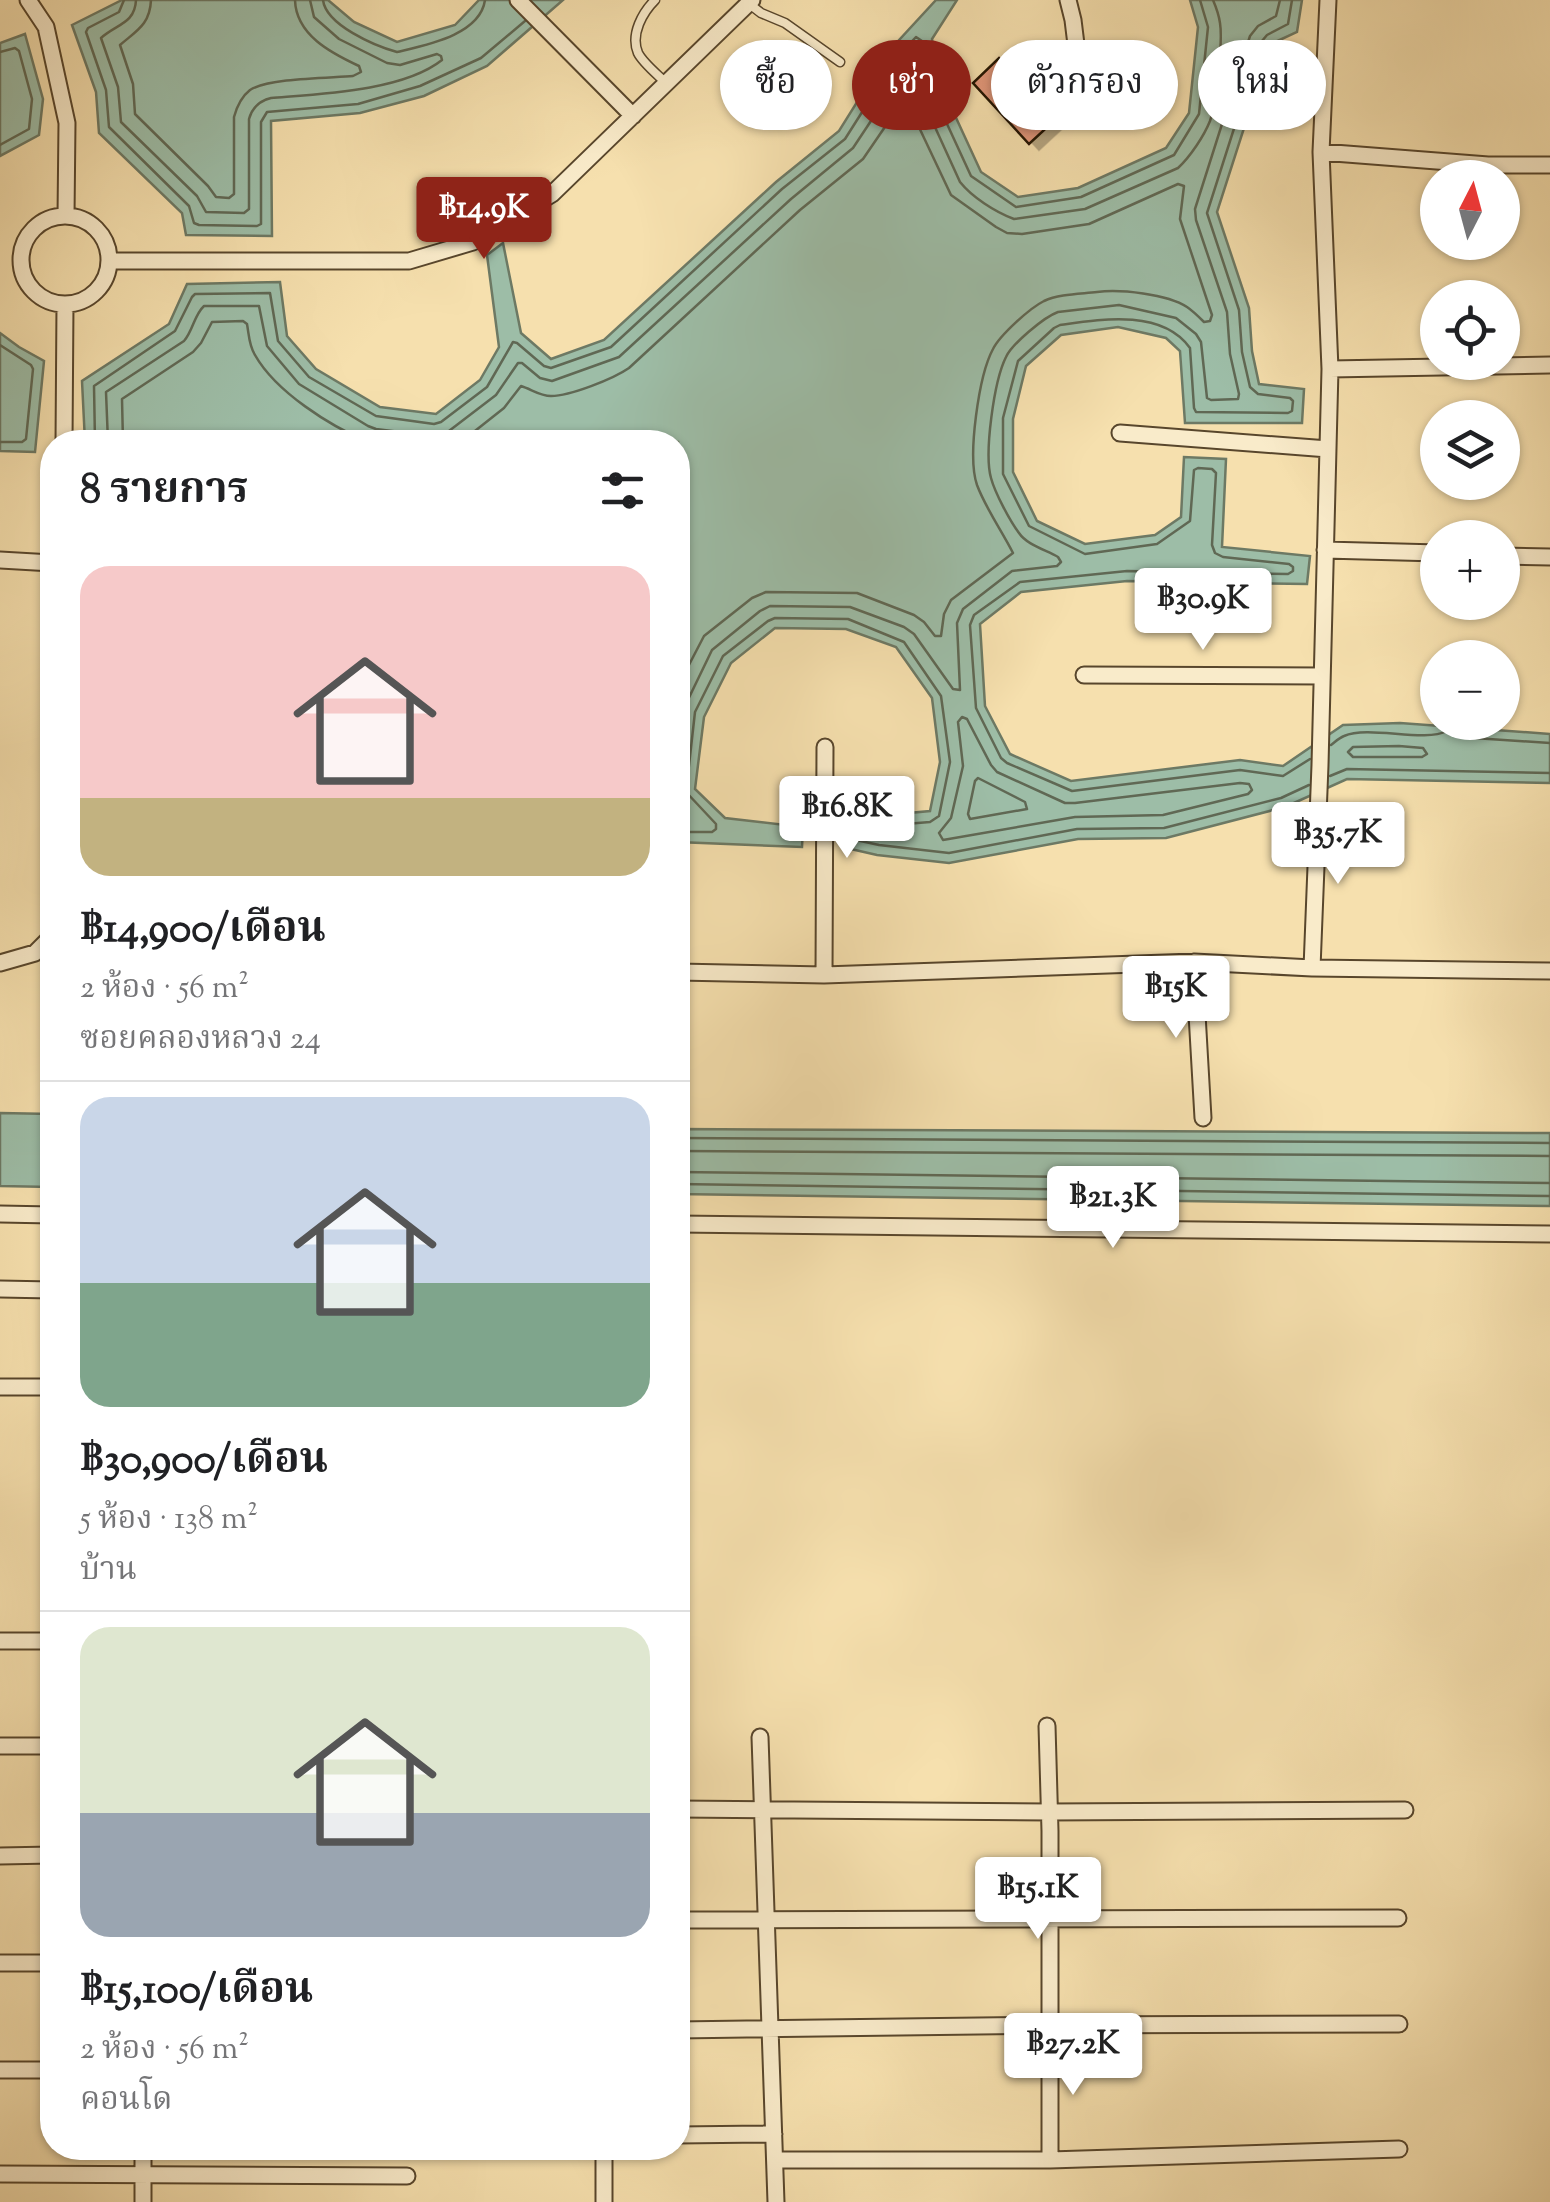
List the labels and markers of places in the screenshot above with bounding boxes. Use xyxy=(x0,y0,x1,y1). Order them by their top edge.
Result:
pin: ฿14.9K xyxy=(403,177,565,262)
pin: ฿30.9K xyxy=(1122,568,1284,653)
pin: ฿16.8K xyxy=(766,776,928,861)
pin: ฿35.7K xyxy=(1257,802,1419,887)
pin: ฿15K xyxy=(1117,956,1235,1041)
pin: ฿21.3K xyxy=(1032,1166,1194,1251)
pin: ฿15.1K xyxy=(957,1857,1119,1942)
pin: ฿27.2K xyxy=(992,2013,1154,2098)

